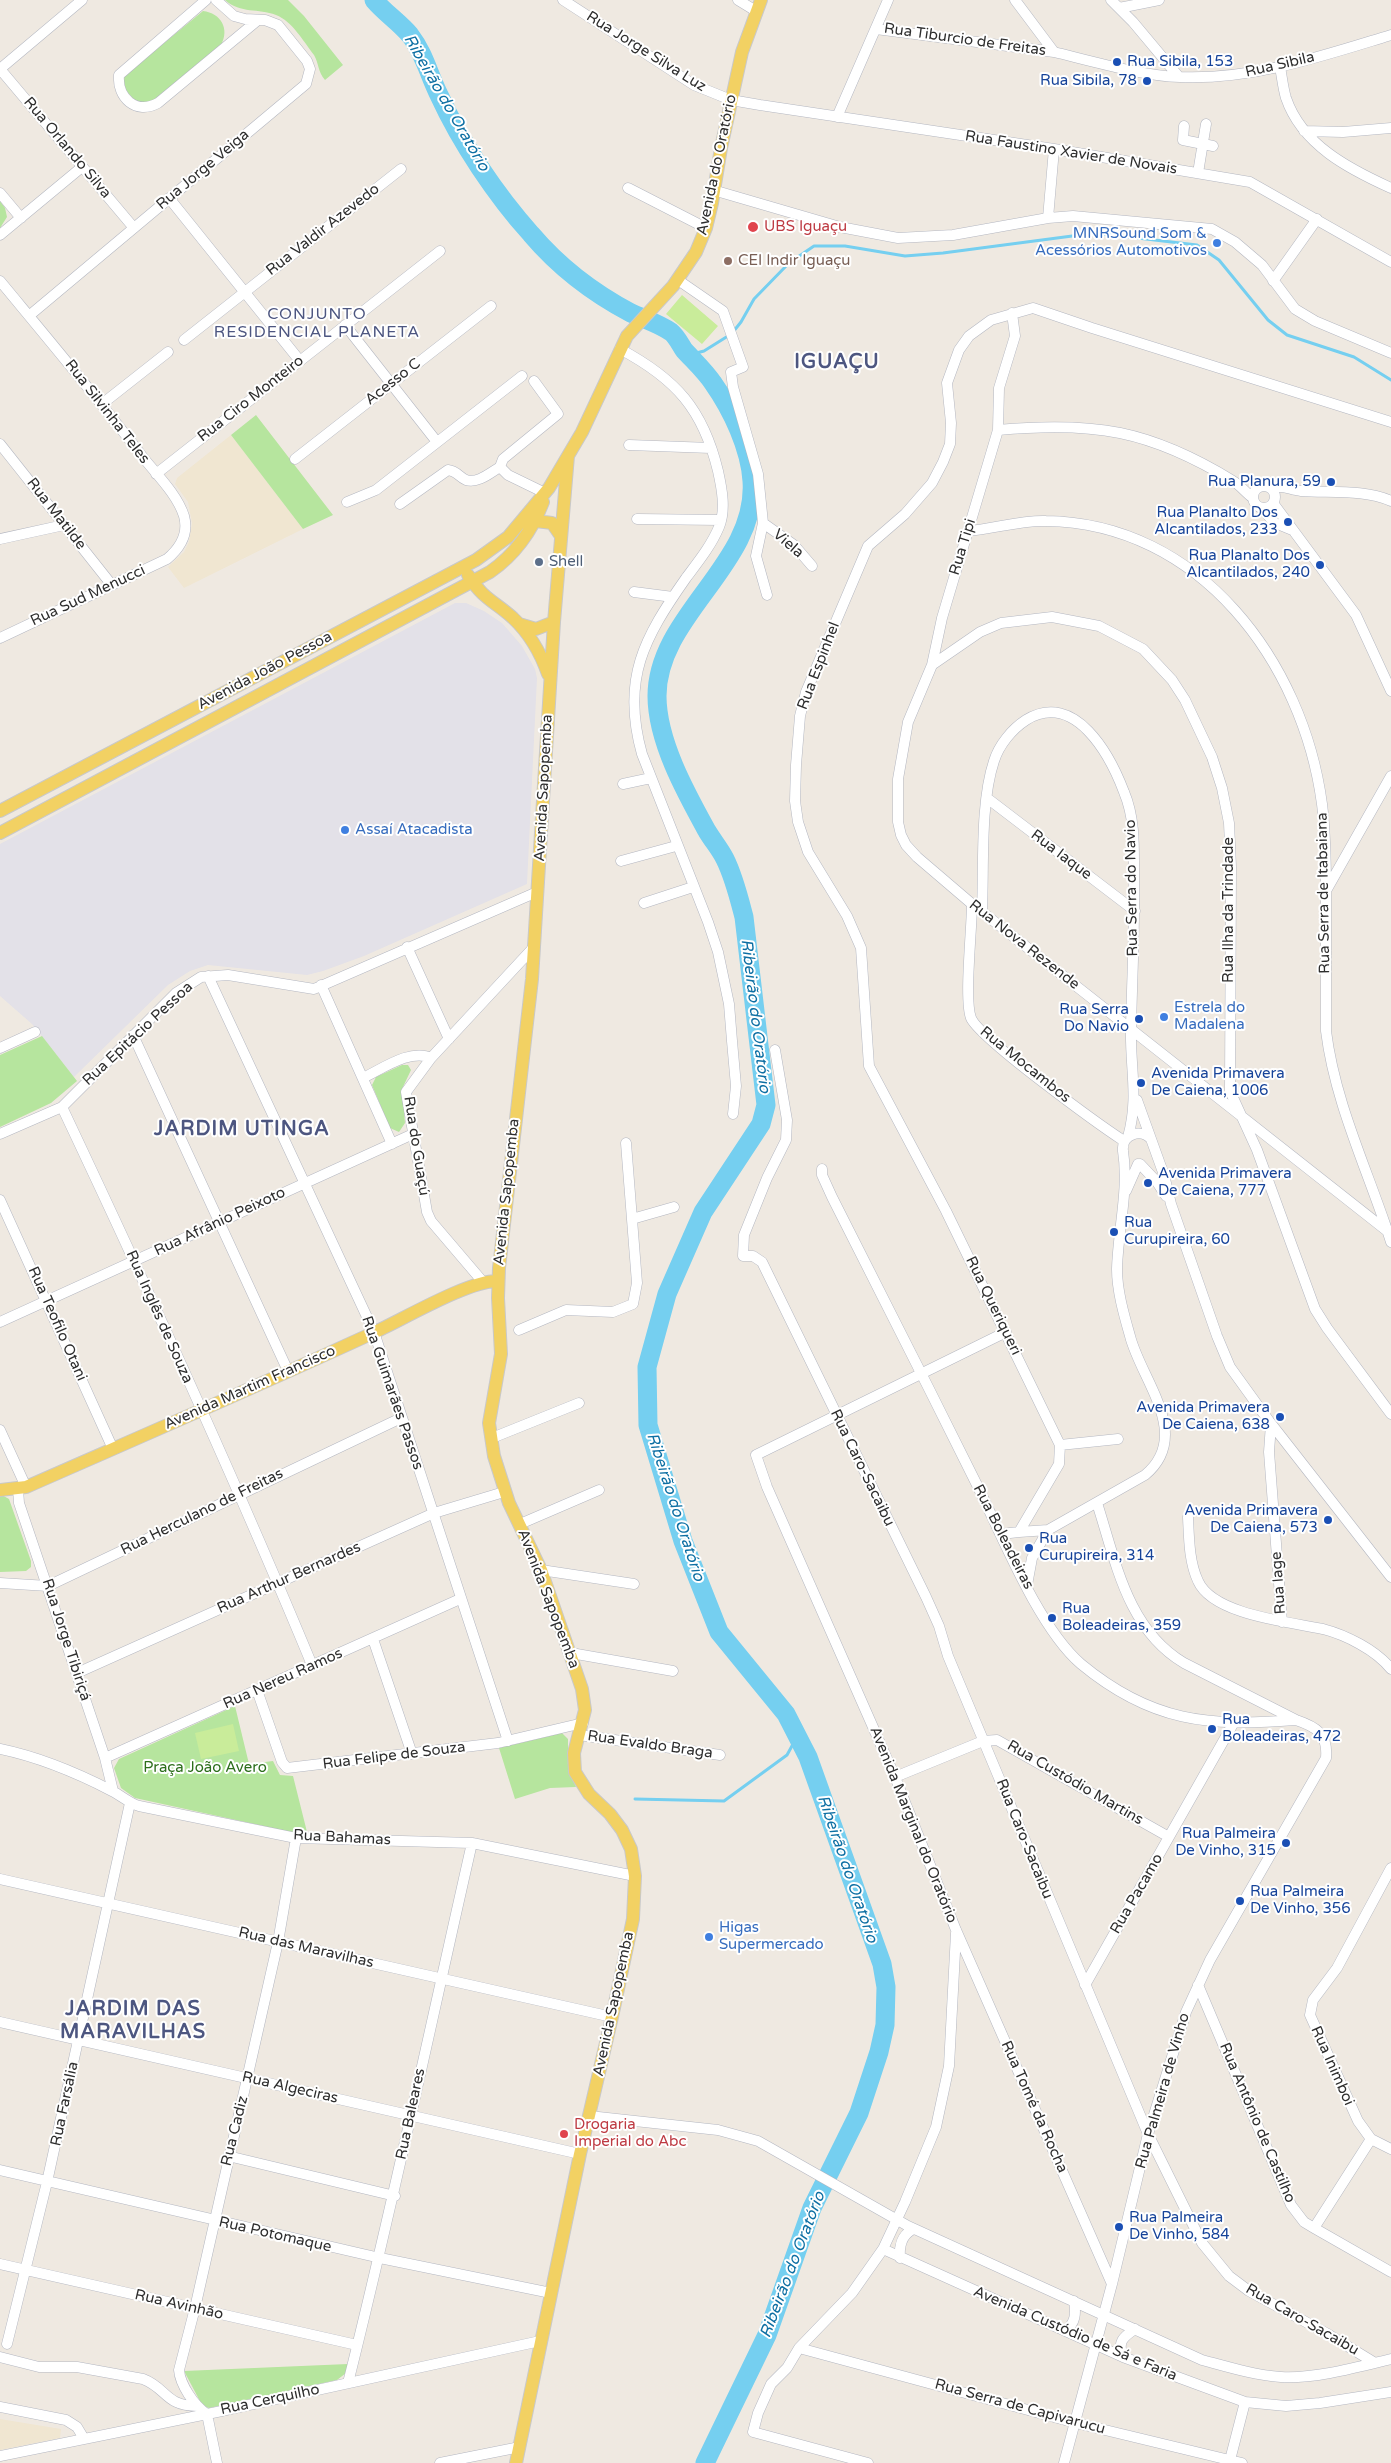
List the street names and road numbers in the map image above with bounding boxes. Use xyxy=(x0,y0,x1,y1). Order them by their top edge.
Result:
street label: Rua Jorge Silva Luz xyxy=(583,8,709,96)
street label: Rua Tiburcio de Freitas xyxy=(883,20,1047,60)
street label: Rua Sibila xyxy=(1244,48,1316,82)
street label: Avenida do Oratório xyxy=(693,93,741,237)
street label: Rua Orlando Silva xyxy=(19,94,115,202)
street label: Rua Jorge Veiga xyxy=(153,126,253,214)
street label: Rua Faustino Xavier de Novais xyxy=(964,127,1178,179)
street label: Rua Valdir Azevedo xyxy=(263,180,383,280)
street label: Rua Ciro Monteiro xyxy=(194,352,308,446)
street label: Acesso C xyxy=(362,355,424,409)
street label: Rua Silvinha Teles xyxy=(61,356,153,468)
street label: Rua Matilde xyxy=(22,475,90,553)
street label: Rua Tipi xyxy=(946,517,980,577)
street label: Viela xyxy=(769,526,807,562)
street label: Rua Sud Menucci xyxy=(28,562,148,630)
street label: Rua Espinhel xyxy=(794,620,844,712)
street label: Avenida João Pessoa xyxy=(195,628,335,714)
street label: Avenida Sapopemba xyxy=(531,714,557,862)
street label: Rua Serra de Itabaiana xyxy=(1314,812,1334,974)
street label: Rua Serra do Navio xyxy=(1122,819,1142,957)
street label: Rua Iaque xyxy=(1027,826,1095,884)
street label: Rua Ilha da Trindade xyxy=(1220,837,1238,983)
street label: Rua Nova Rezende xyxy=(965,896,1083,994)
street label: Rua Epitácio Pessoa xyxy=(79,978,197,1090)
street label: Rua Mocambos xyxy=(976,1023,1074,1107)
street label: Rua do Guaçú xyxy=(399,1095,433,1197)
street label: Avenida Sapopemba xyxy=(490,1118,524,1266)
street label: Rua Afrânio Peixoto xyxy=(152,1184,288,1260)
street label: Rua Inglês de Souza xyxy=(122,1248,196,1386)
street label: Rua Queriqueri xyxy=(961,1254,1025,1358)
street label: Rua Teofilo Otani xyxy=(24,1264,90,1384)
street label: Rua Guimarães Passos xyxy=(357,1314,427,1472)
street label: Avenida Martim Francisco xyxy=(162,1342,338,1434)
street label: Rua Caro-Sacaibu xyxy=(826,1407,898,1529)
street label: Rua Herculano de Freitas xyxy=(118,1465,286,1559)
street label: Rua Boleadeiras xyxy=(969,1482,1037,1592)
street label: Avenida Sapopemba xyxy=(513,1527,583,1671)
street label: Rua Arthur Bernardes xyxy=(214,1538,364,1618)
street label: Rua Iage xyxy=(1268,1551,1290,1615)
street label: Rua Jorge Tibiriçá xyxy=(38,1577,94,1703)
street label: Rua Nereu Ramos xyxy=(221,1645,345,1713)
street label: Avenida Marginal do Oratório xyxy=(865,1724,961,1926)
street label: Rua Evaldo Braga xyxy=(586,1727,714,1763)
street label: Rua Custódio Martins xyxy=(1004,1737,1146,1829)
street label: Rua Felipe de Souza xyxy=(322,1738,466,1774)
street label: Rua Caro-Sacaibu xyxy=(992,1776,1056,1902)
street label: Rua Bahamas xyxy=(293,1826,391,1850)
street label: Rua Pacamo xyxy=(1107,1851,1167,1937)
street label: Rua das Maravilhas xyxy=(237,1924,375,1972)
street label: Avenida Sapopemba xyxy=(590,1930,638,2078)
street label: Rua Palmeira de Vinho xyxy=(1132,2011,1194,2171)
street label: Rua Inimboi xyxy=(1306,2023,1358,2109)
street label: Rua Tomé da Rocha xyxy=(997,2038,1071,2176)
street label: Rua Antônio de Castilho xyxy=(1215,2040,1299,2206)
street label: Rua Farsália xyxy=(47,2060,83,2148)
street label: Rua Baleares xyxy=(393,2067,429,2161)
street label: Rua Algeciras xyxy=(240,2068,340,2108)
street label: Rua Cadiz xyxy=(218,2094,252,2168)
street label: Rua Potomaque xyxy=(217,2213,333,2257)
street label: Rua Caro-Sacaibu xyxy=(1242,2280,1362,2360)
street label: Avenida Custódio de Sá e Faria xyxy=(971,2283,1179,2385)
street label: Rua Avinhão xyxy=(133,2286,225,2324)
street label: Rua Serra de Capivarucu xyxy=(933,2376,1107,2438)
street label: Rua Cerquilho xyxy=(219,2381,321,2419)

